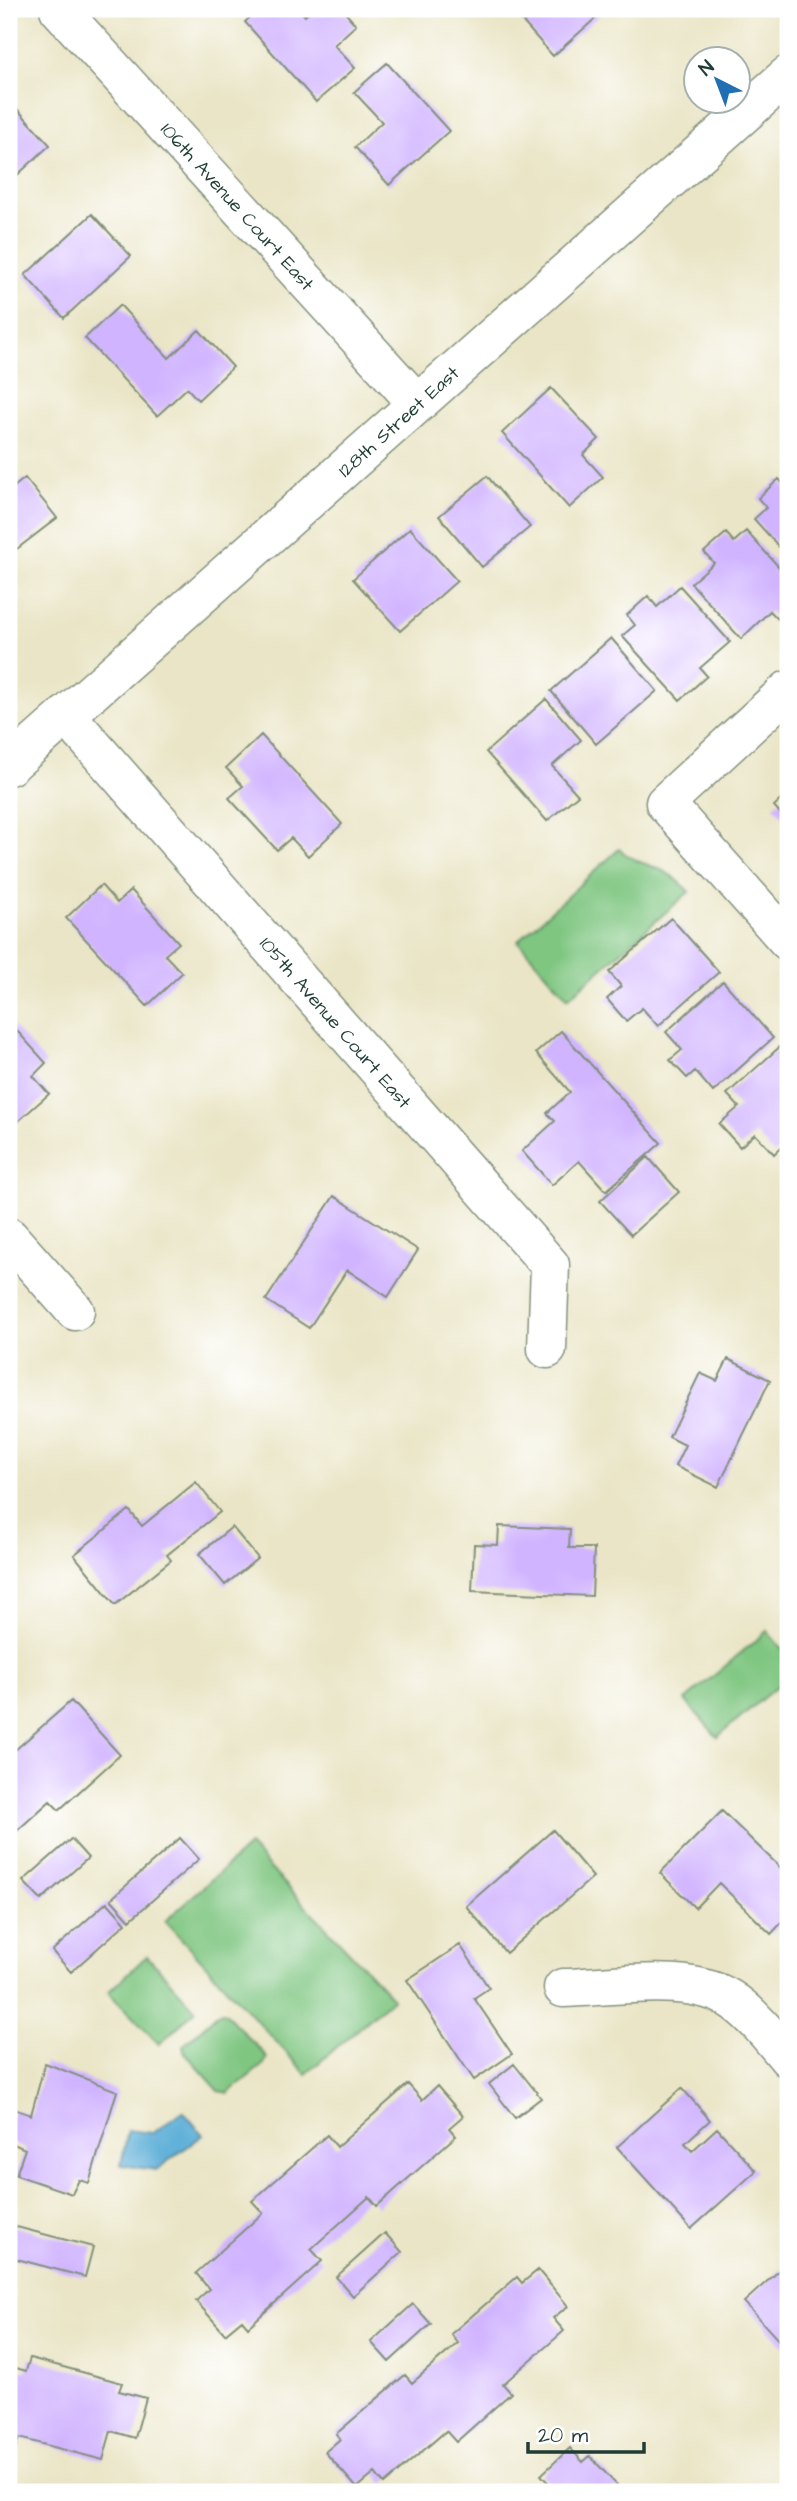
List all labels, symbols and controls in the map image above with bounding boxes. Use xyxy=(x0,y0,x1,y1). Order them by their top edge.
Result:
north arrow xyxy=(682,46,752,116)
text: N xyxy=(693,54,720,83)
street label: 106th Avenue Court East xyxy=(154,117,320,297)
street label: 128th Street East xyxy=(332,360,466,484)
street label: 105th Avenue Court East xyxy=(253,931,417,1115)
scale bar xyxy=(528,2410,643,2454)
text: 20 m xyxy=(538,2421,589,2450)

